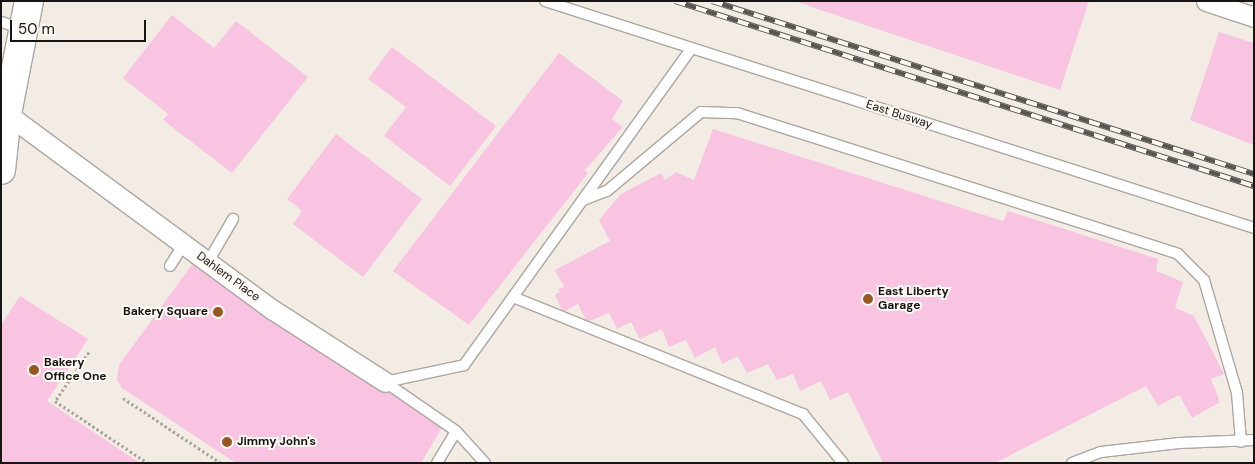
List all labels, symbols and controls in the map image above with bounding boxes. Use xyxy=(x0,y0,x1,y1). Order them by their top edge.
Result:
scale bar xyxy=(12,10,149,42)
text: 50 m xyxy=(18,19,55,39)
street label: East Busway xyxy=(864,98,934,132)
street label: Dahlem Place xyxy=(193,249,263,305)
place label: East Liberty Garage xyxy=(878,285,949,313)
marker: East Liberty Garage xyxy=(862,293,874,305)
place label: Bakery Square xyxy=(123,305,208,319)
marker: Bakery Square xyxy=(212,306,224,318)
place label: Bakery Office One xyxy=(44,356,107,384)
marker: Bakery Office One xyxy=(28,364,40,376)
place label: Jimmy John's xyxy=(237,435,316,449)
marker: Jimmy John's xyxy=(221,436,233,448)

